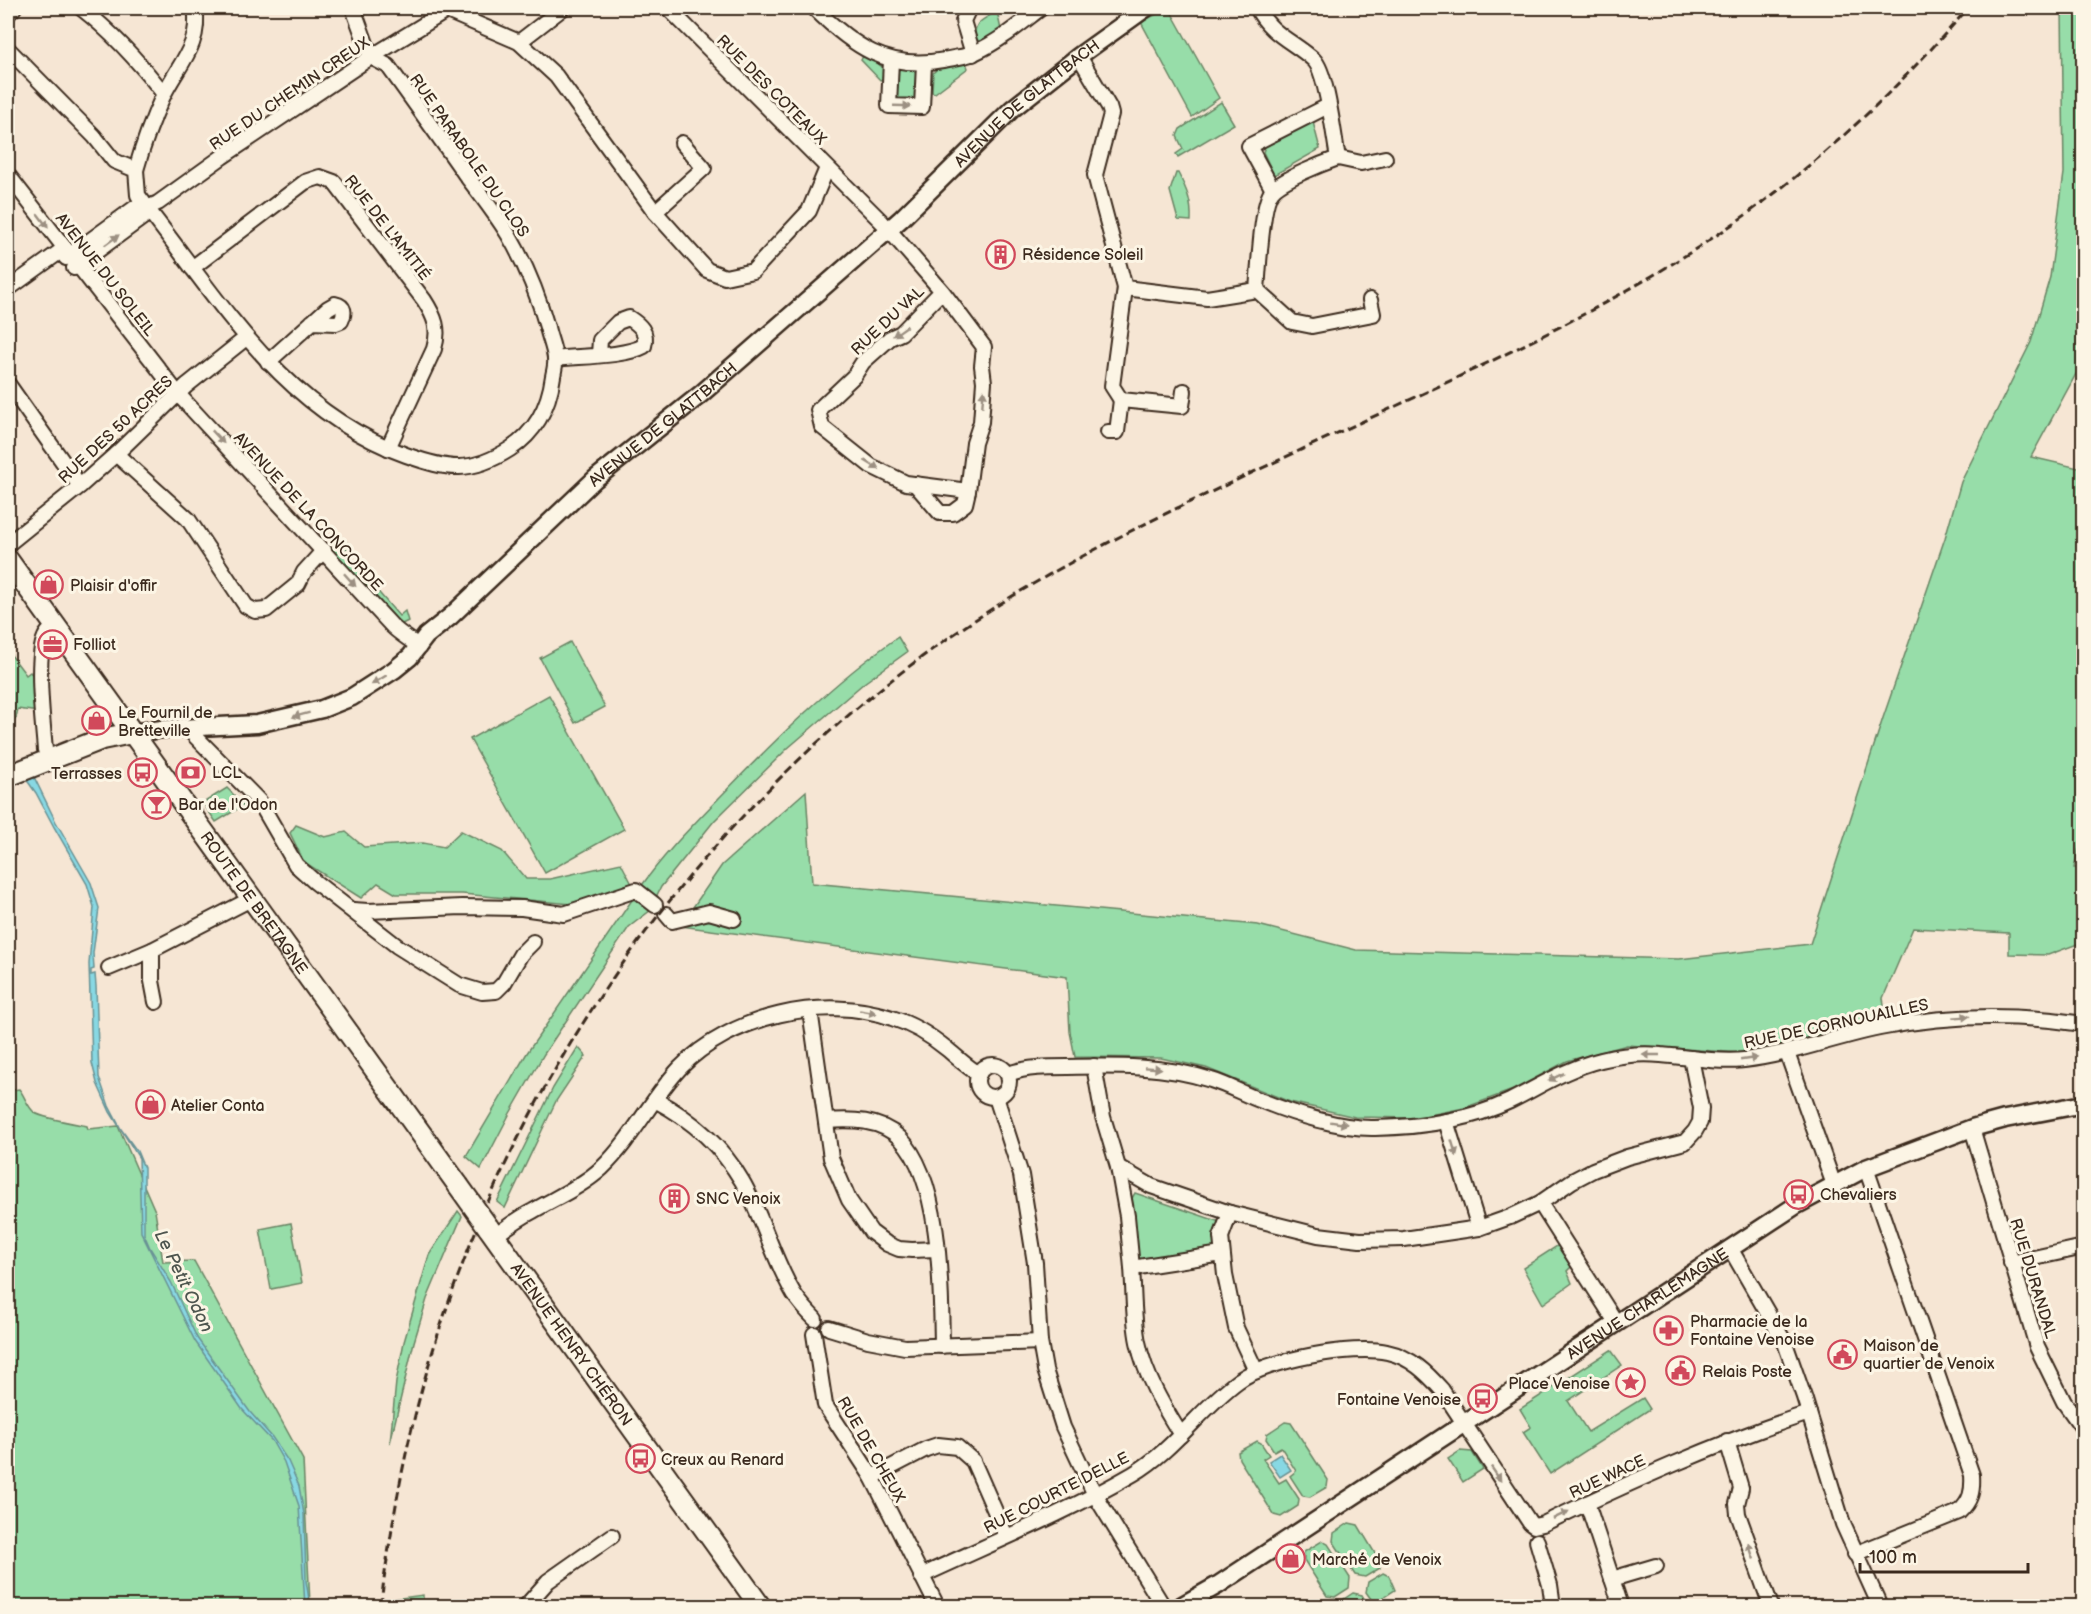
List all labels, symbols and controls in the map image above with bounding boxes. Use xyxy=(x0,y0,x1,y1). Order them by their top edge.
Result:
street label: RUE DES COTEAUX xyxy=(712,31,830,150)
street label: RUE DU CHEMIN CREUX xyxy=(206,33,374,155)
street label: AVENUE DE GLATTBACH xyxy=(951,36,1104,172)
street label: RUE PARABOLE DU CLOS xyxy=(405,71,532,241)
one-way arrow xyxy=(892,102,911,111)
street label: RUE DE L'AMITIÉ xyxy=(340,170,435,284)
street label: AVENUE DU SOLEIL xyxy=(51,210,159,341)
one-way arrow xyxy=(37,213,49,229)
one-way arrow xyxy=(103,234,119,246)
building icon: Résidence Soleil xyxy=(985,238,1017,270)
place label: Résidence Soleil xyxy=(1022,246,1143,265)
street label: RUE DU VAL xyxy=(848,282,929,360)
one-way arrow xyxy=(893,325,909,337)
street label: AVENUE DE GLATTBACH xyxy=(585,359,741,491)
street label: RUE DES 50 ACRES xyxy=(55,372,177,488)
one-way arrow xyxy=(978,389,988,408)
one-way arrow xyxy=(210,429,224,443)
street label: AVENUE DE LA CONCORDE xyxy=(229,429,386,595)
one-way arrow xyxy=(864,460,880,471)
shop icon: Plaisir d'offir xyxy=(33,569,65,601)
one-way arrow xyxy=(343,572,357,587)
place label: Plaisir d'offir xyxy=(70,577,157,596)
office icon: Folliot xyxy=(36,628,68,660)
place label: Folliot xyxy=(73,636,116,655)
one-way arrow xyxy=(371,674,387,685)
place label: Le Fournil de Bretteville xyxy=(118,704,213,741)
shop icon: Le Fournil de Bretteville xyxy=(81,705,113,737)
one-way arrow xyxy=(292,710,310,720)
bank icon: LCL xyxy=(175,756,207,788)
bus stop icon: Terrasses xyxy=(127,757,159,789)
place label: LCL xyxy=(212,764,242,783)
place label: Terrasses xyxy=(51,765,122,784)
bar icon: Bar de l'Odon xyxy=(141,788,173,820)
place label: Bar de l'Odon xyxy=(178,796,278,815)
street label: ROUTE DE BRETAGNE xyxy=(196,828,311,978)
street label: RUE DE CORNOUAILLES xyxy=(1742,996,1930,1053)
one-way arrow xyxy=(859,1008,878,1017)
one-way arrow xyxy=(1951,1012,1970,1022)
one-way arrow xyxy=(1641,1050,1660,1059)
one-way arrow xyxy=(1740,1054,1759,1063)
one-way arrow xyxy=(1143,1064,1162,1073)
one-way arrow xyxy=(1547,1072,1564,1081)
shop icon: Atelier Conta xyxy=(134,1089,166,1121)
place label: Atelier Conta xyxy=(171,1097,265,1116)
one-way arrow xyxy=(1330,1119,1349,1128)
one-way arrow xyxy=(1450,1139,1459,1157)
bus stop icon: Chevaliers xyxy=(1783,1178,1815,1210)
building icon: SNC Venoix xyxy=(659,1182,691,1214)
place label: Chevaliers xyxy=(1820,1186,1897,1205)
place label: SNC Venoix xyxy=(696,1190,781,1209)
street label: RUE DURANDAL xyxy=(2005,1216,2060,1342)
water label: Le Petit Odon xyxy=(150,1227,217,1336)
street label: AVENUE CHARLEMAGNE xyxy=(1564,1244,1732,1364)
street label: AVENUE HENRY CHÉRON xyxy=(506,1260,636,1430)
place label: Pharmacie de la Fontaine Venoise xyxy=(1690,1313,1815,1350)
pharmacy icon: Pharmacie de la Fontaine Venoise xyxy=(1653,1314,1685,1346)
place label: Maison de quartier de Venoix xyxy=(1863,1337,1995,1374)
public building icon: Maison de quartier de Venoix xyxy=(1826,1338,1858,1370)
public building icon: Relais Poste xyxy=(1665,1355,1697,1387)
place label: Relais Poste xyxy=(1702,1363,1792,1382)
place icon: Place Venoise xyxy=(1615,1367,1647,1399)
place label: Place Venoise xyxy=(1508,1375,1611,1394)
bus stop icon: Fontaine Venoise xyxy=(1466,1383,1498,1415)
place label: Fontaine Venoise xyxy=(1337,1391,1462,1410)
street label: RUE DE CHEUX xyxy=(833,1394,909,1507)
bus stop icon: Creux au Renard xyxy=(624,1443,656,1475)
street label: RUE COURTE DELLE xyxy=(981,1448,1132,1538)
place label: Creux au Renard xyxy=(661,1451,784,1470)
street label: RUE WACE xyxy=(1566,1451,1649,1503)
one-way arrow xyxy=(1490,1465,1502,1481)
one-way arrow xyxy=(1552,1511,1569,1520)
scale bar xyxy=(1860,1536,2028,1574)
one-way arrow xyxy=(1746,1542,1756,1560)
shop icon: Marché de Venoix xyxy=(1275,1543,1307,1575)
text: 100 m xyxy=(1869,1547,1917,1568)
place label: Marché de Venoix xyxy=(1312,1551,1442,1570)

